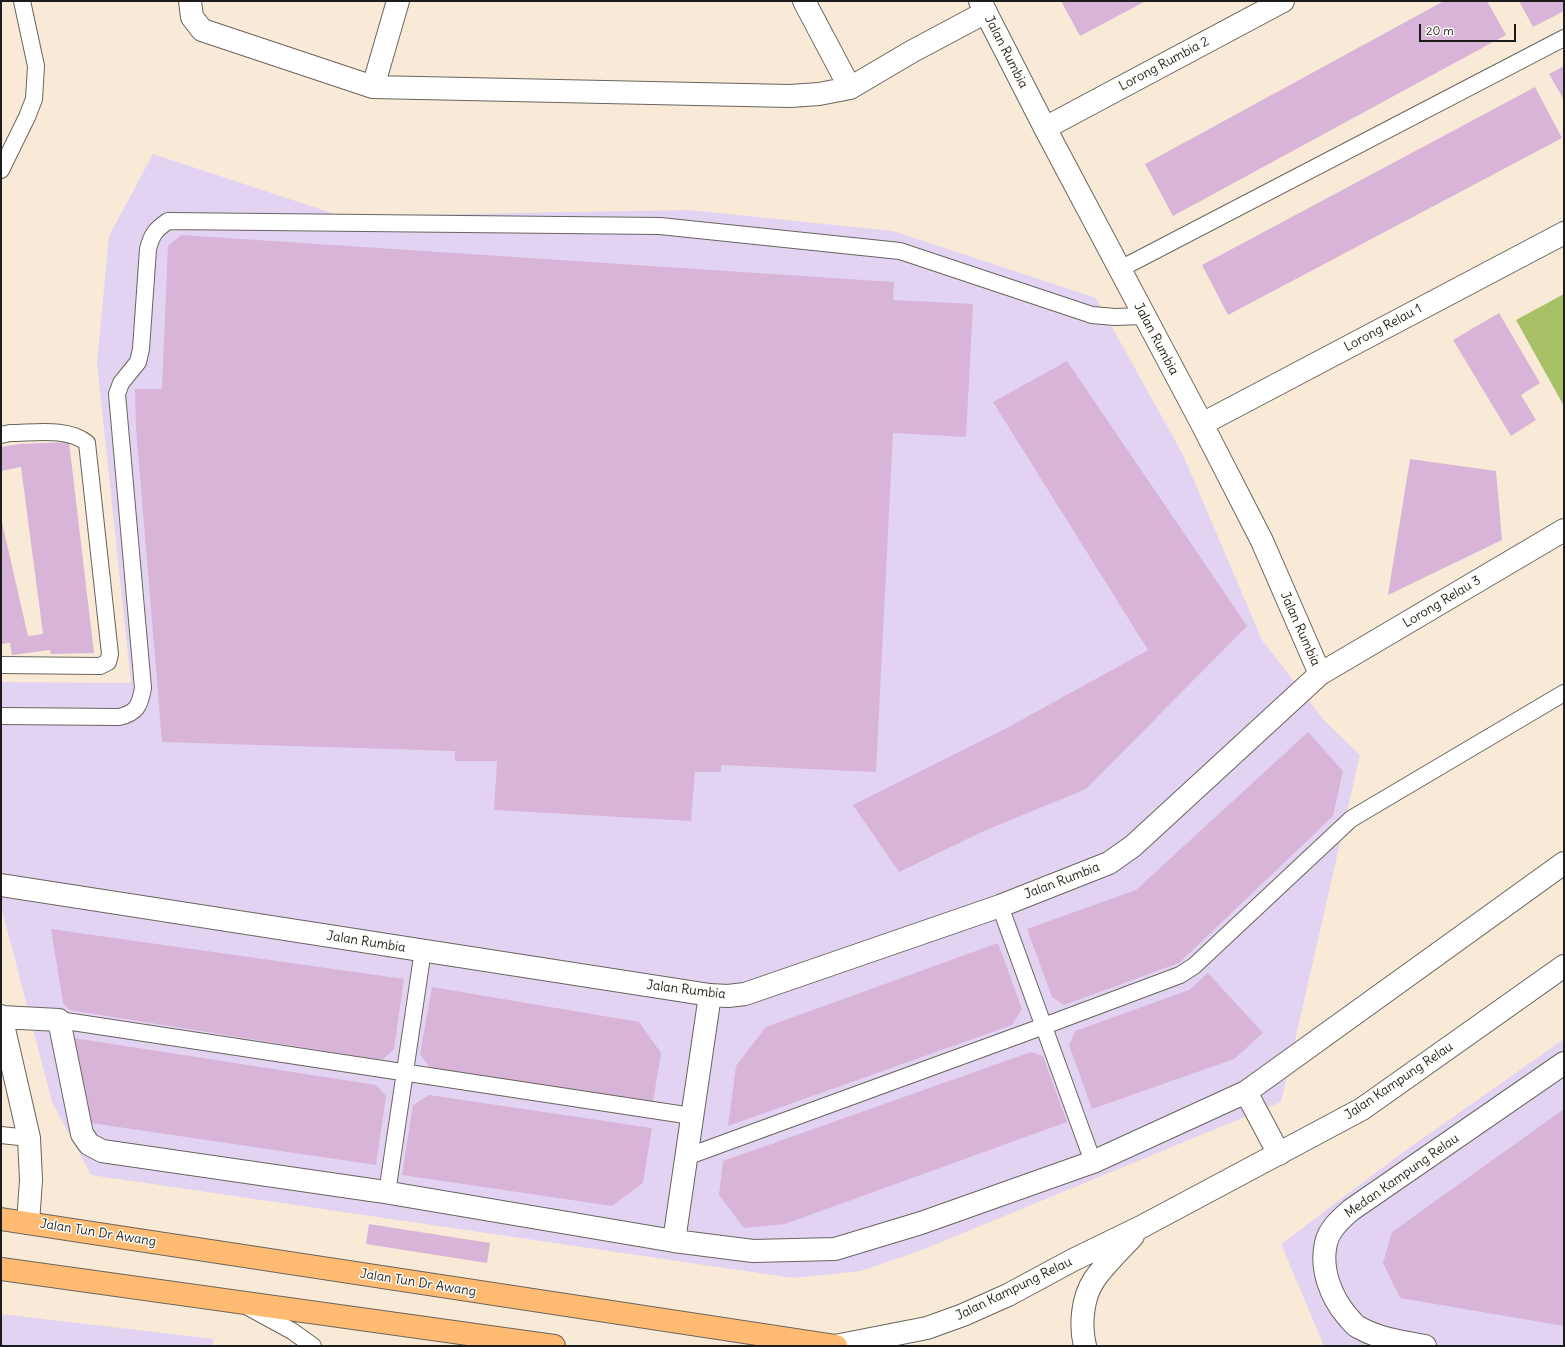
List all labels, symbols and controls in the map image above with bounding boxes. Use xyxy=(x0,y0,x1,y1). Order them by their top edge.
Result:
street label: Jalan Rumbia xyxy=(981,13,1031,91)
scale bar xyxy=(1421,16,1518,42)
text: 20 m xyxy=(1426,23,1454,38)
street label: Lorong Rumbia 2 xyxy=(1116,34,1212,94)
street label: Jalan Rumbia xyxy=(1130,300,1182,378)
street label: Lorong Relau 1 xyxy=(1341,301,1425,355)
street label: Lorong Relau 3 xyxy=(1400,573,1484,631)
street label: Jalan Rumbia xyxy=(1277,589,1323,669)
street label: Jalan Rumbia xyxy=(1022,859,1102,903)
street label: Jalan Rumbia xyxy=(325,928,407,956)
street label: Jalan Rumbia xyxy=(646,977,726,1003)
street label: Jalan Kampung Relau xyxy=(1342,1039,1456,1123)
street label: Medan Kampung Relau xyxy=(1342,1131,1462,1221)
street label: Jalan Tun Dr Awang xyxy=(39,1216,157,1250)
street label: Jalan Kampung Relau xyxy=(953,1254,1075,1324)
street label: Jalan Tun Dr Awang xyxy=(359,1266,477,1300)

